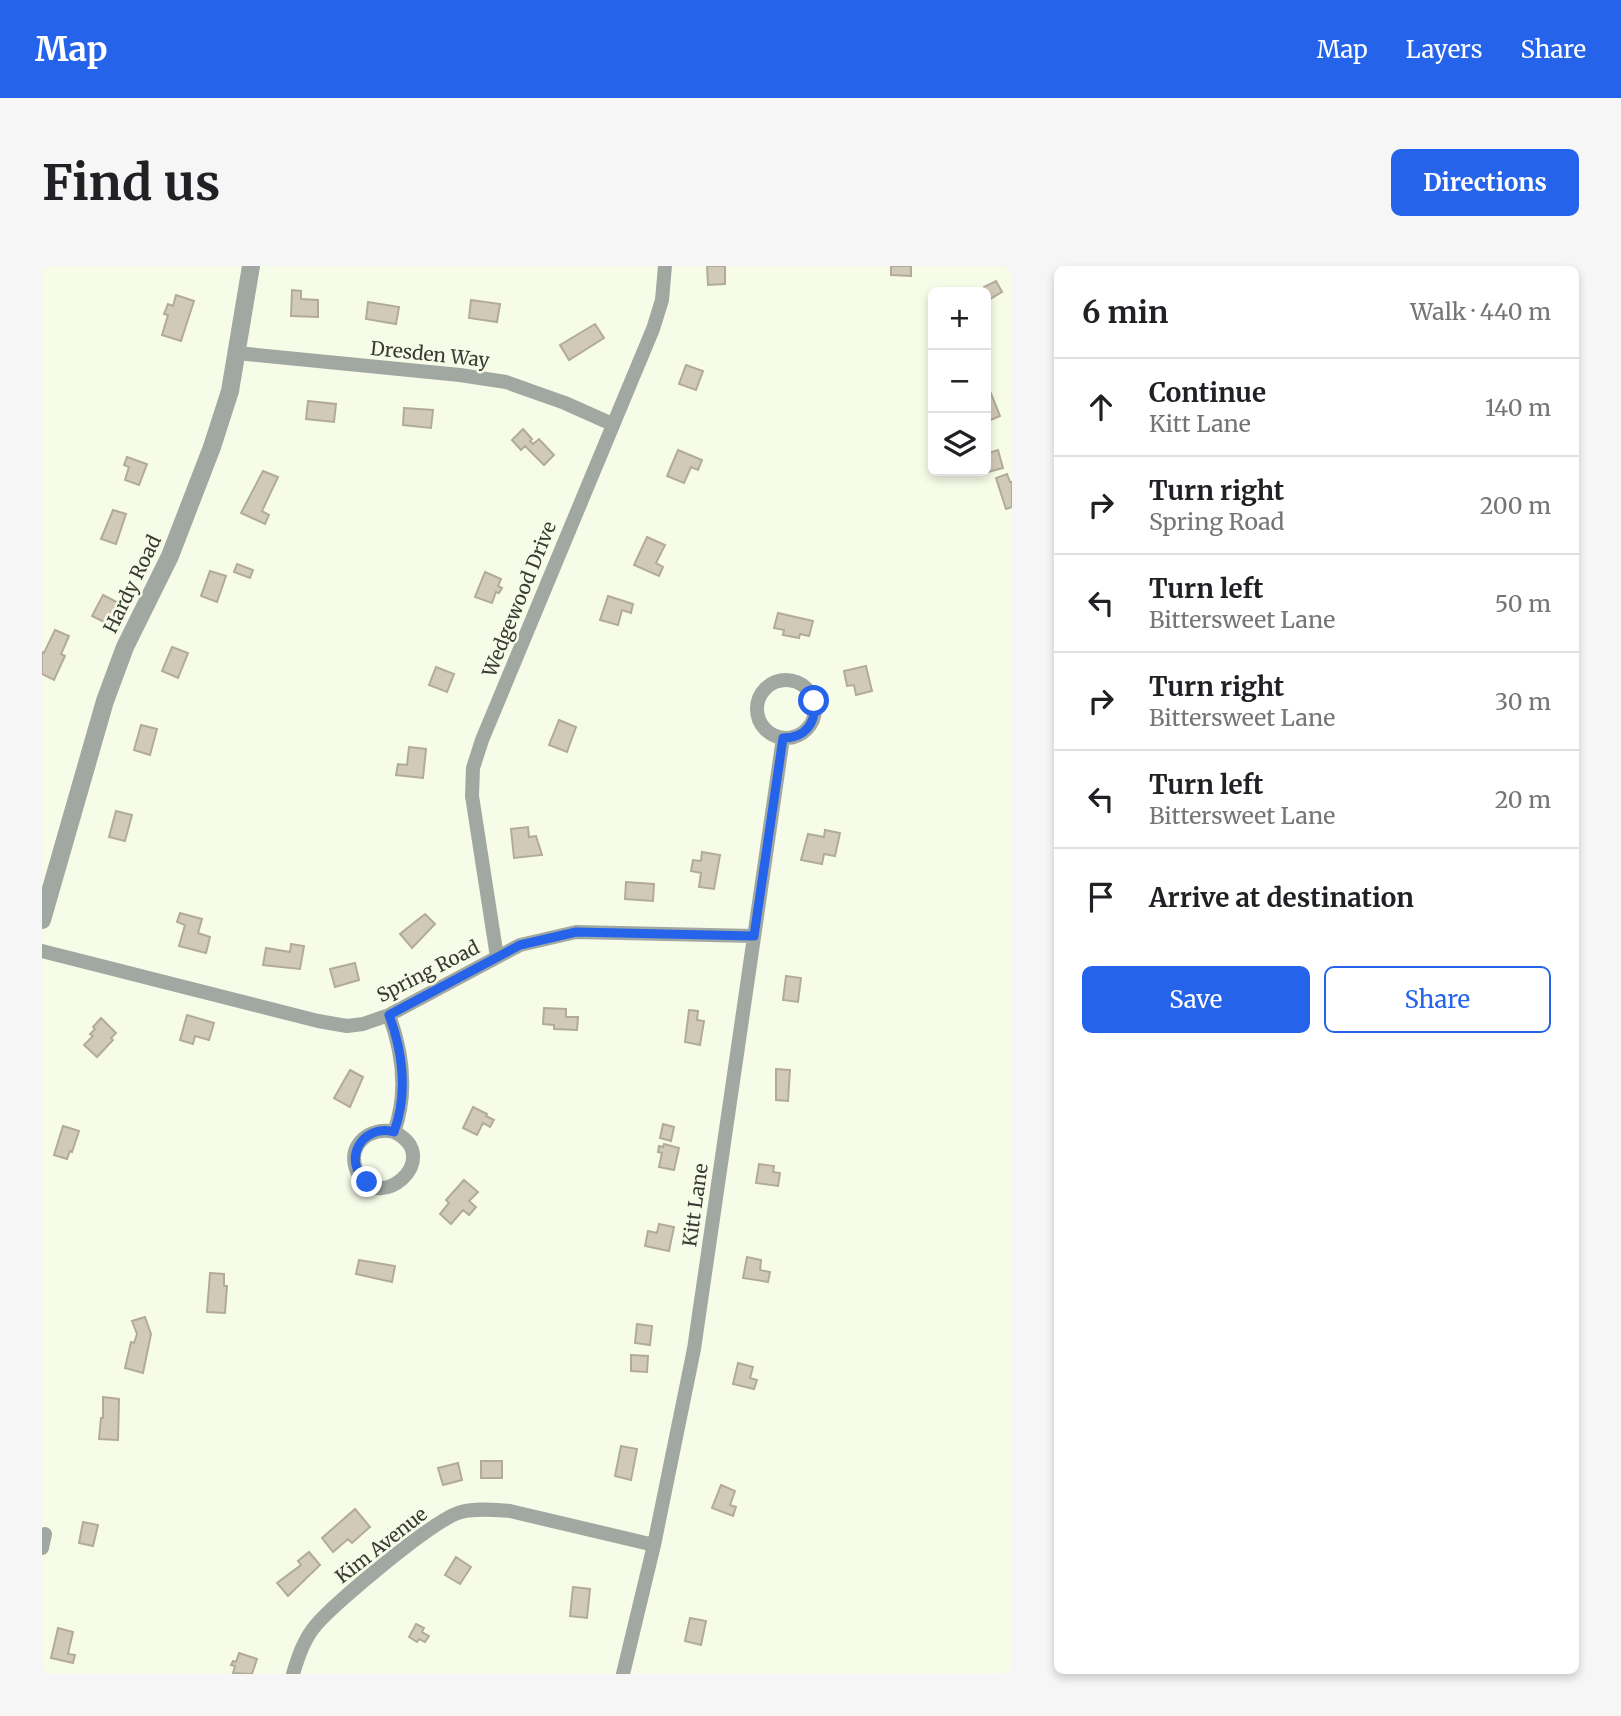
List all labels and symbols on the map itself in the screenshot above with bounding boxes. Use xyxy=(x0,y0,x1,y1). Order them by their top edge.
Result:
street label: Dresden Way xyxy=(369,336,491,372)
street label: Wedgewood Drive xyxy=(476,518,561,681)
street label: Hardy Road xyxy=(98,531,166,637)
route start xyxy=(798,685,829,716)
street label: Spring Road xyxy=(373,935,483,1007)
street label: Kitt Lane xyxy=(677,1162,713,1248)
route end xyxy=(351,1166,382,1197)
street label: Kim Avenue xyxy=(330,1502,432,1588)

